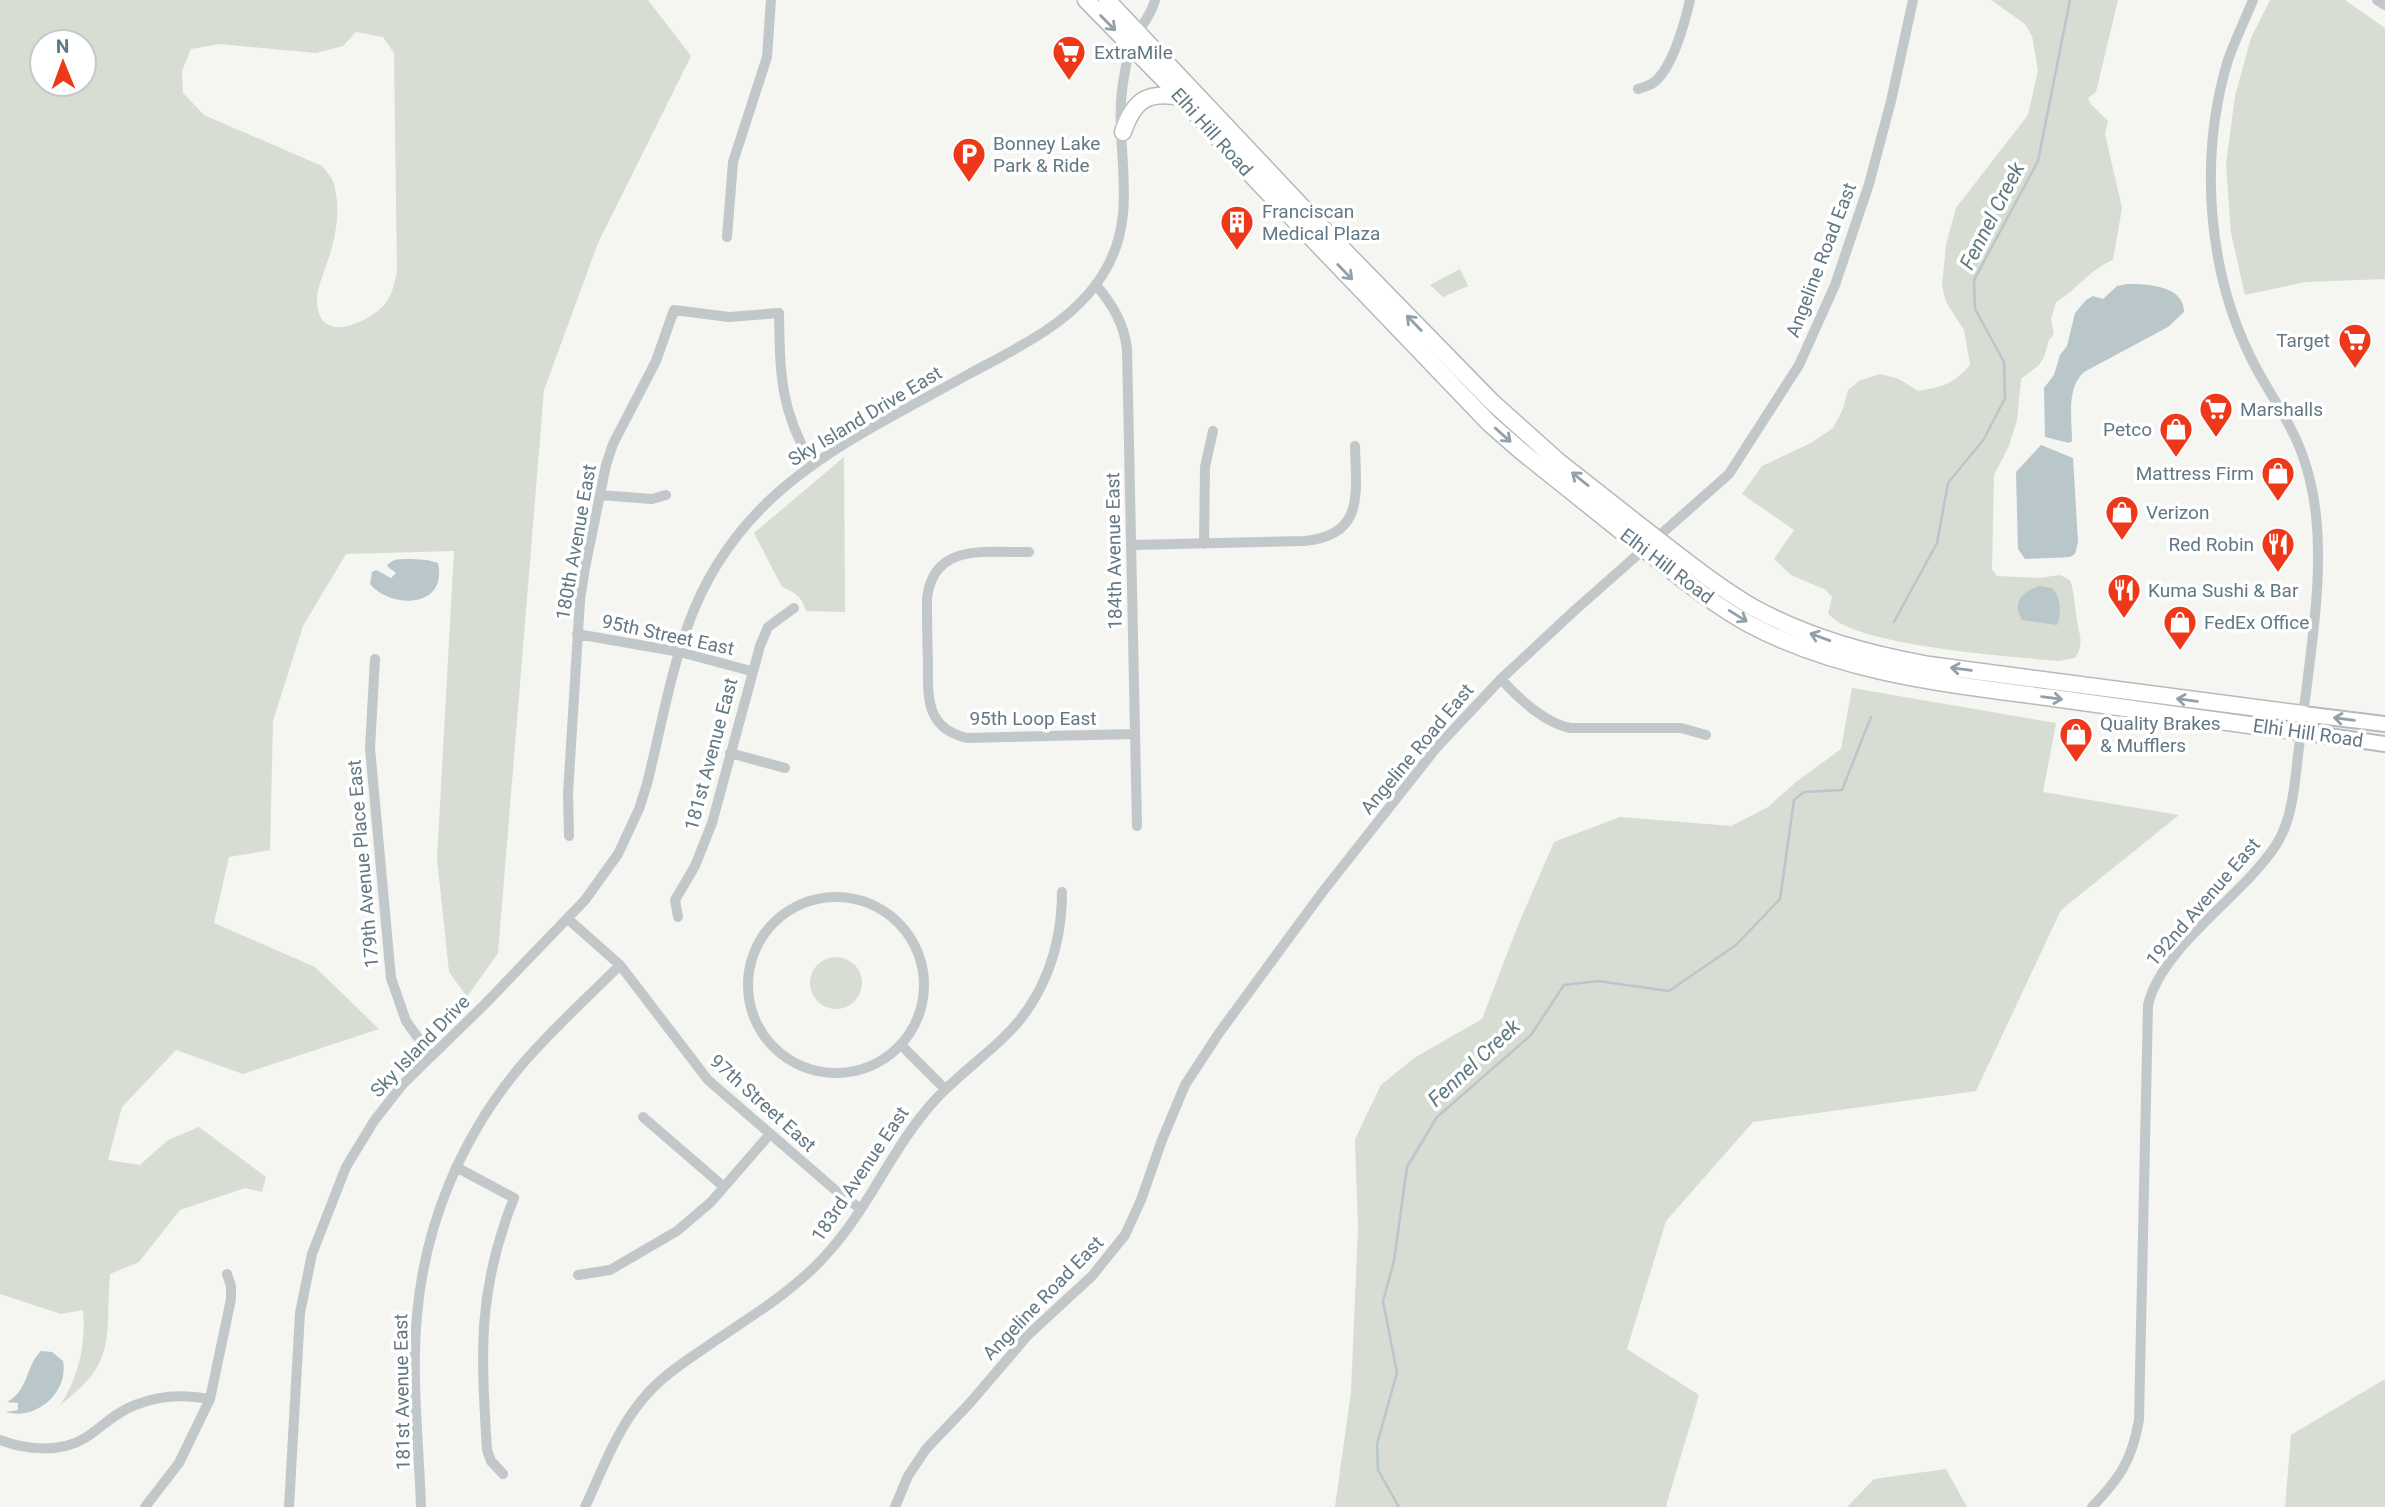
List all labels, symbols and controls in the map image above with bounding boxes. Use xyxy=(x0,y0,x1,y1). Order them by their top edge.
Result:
one-way arrow xyxy=(1100,14,1117,31)
north arrow xyxy=(28,28,98,98)
supermarket icon: ExtraMile xyxy=(1050,33,1088,82)
text: N xyxy=(56,35,70,58)
place label: ExtraMile xyxy=(1094,41,1173,64)
street label: Elhi Hill Road xyxy=(1166,83,1258,181)
place label: Bonney Lake Park & Ride xyxy=(993,132,1100,177)
parking icon: Bonney Lake Park & Ride xyxy=(950,135,988,184)
water label: Fennel Creek xyxy=(1955,158,2030,274)
street label: Angeline Road East xyxy=(1781,180,1861,340)
place label: Franciscan Medical Plaza xyxy=(1262,200,1380,245)
building icon: Franciscan Medical Plaza xyxy=(1218,203,1256,252)
one-way arrow xyxy=(1336,263,1353,280)
one-way arrow xyxy=(1406,315,1423,332)
supermarket icon: Target xyxy=(2336,321,2374,370)
place label: Target xyxy=(2276,329,2330,352)
street label: Sky Island Drive East xyxy=(784,361,946,471)
supermarket icon: Marshalls xyxy=(2197,390,2235,439)
place label: Marshalls xyxy=(2240,398,2323,421)
shop icon: Petco xyxy=(2157,410,2195,459)
place label: Petco xyxy=(2103,418,2152,441)
one-way arrow xyxy=(1494,427,1511,444)
shop icon: Mattress Firm xyxy=(2259,454,2297,503)
street label: 180th Avenue East xyxy=(551,462,601,622)
place label: Mattress Firm xyxy=(2136,462,2254,485)
one-way arrow xyxy=(1572,471,1590,486)
street label: 184th Avenue East xyxy=(1101,472,1127,630)
shop icon: Verizon xyxy=(2103,493,2141,542)
place label: Verizon xyxy=(2146,501,2209,524)
street label: Elhi Hill Road xyxy=(1616,523,1718,609)
restaurant icon: Red Robin xyxy=(2259,525,2297,574)
place label: Red Robin xyxy=(2168,533,2254,556)
restaurant icon: Kuma Sushi & Bar xyxy=(2105,571,2143,620)
place label: Kuma Sushi & Bar xyxy=(2148,579,2299,602)
shop icon: FedEx Office xyxy=(2161,603,2199,652)
street label: 95th Street East xyxy=(600,610,736,660)
one-way arrow xyxy=(1727,610,1747,624)
place label: FedEx Office xyxy=(2204,611,2309,634)
one-way arrow xyxy=(1809,630,1831,642)
one-way arrow xyxy=(1950,662,1973,675)
street label: 181st Avenue East xyxy=(680,675,742,833)
street label: Angeline Road East xyxy=(1356,679,1478,819)
one-way arrow xyxy=(2040,692,2063,705)
one-way arrow xyxy=(2176,693,2199,706)
street label: 95th Loop East xyxy=(969,707,1097,730)
place label: Quality Brakes & Mufflers xyxy=(2100,712,2221,757)
one-way arrow xyxy=(2333,712,2356,725)
street label: Elhi Hill Road xyxy=(2251,714,2365,752)
shop icon: Quality Brakes & Mufflers xyxy=(2057,715,2095,764)
street label: 179th Avenue Place East xyxy=(342,759,384,969)
street label: 192nd Avenue East xyxy=(2141,833,2265,971)
street label: Sky Island Drive xyxy=(365,990,475,1102)
water label: Fennel Creek xyxy=(1423,1014,1526,1112)
street label: 97th Street East xyxy=(705,1049,821,1157)
street label: 183rd Avenue East xyxy=(806,1102,914,1246)
street label: Angeline Road East xyxy=(978,1231,1108,1365)
street label: 181st Avenue East xyxy=(389,1313,415,1471)

